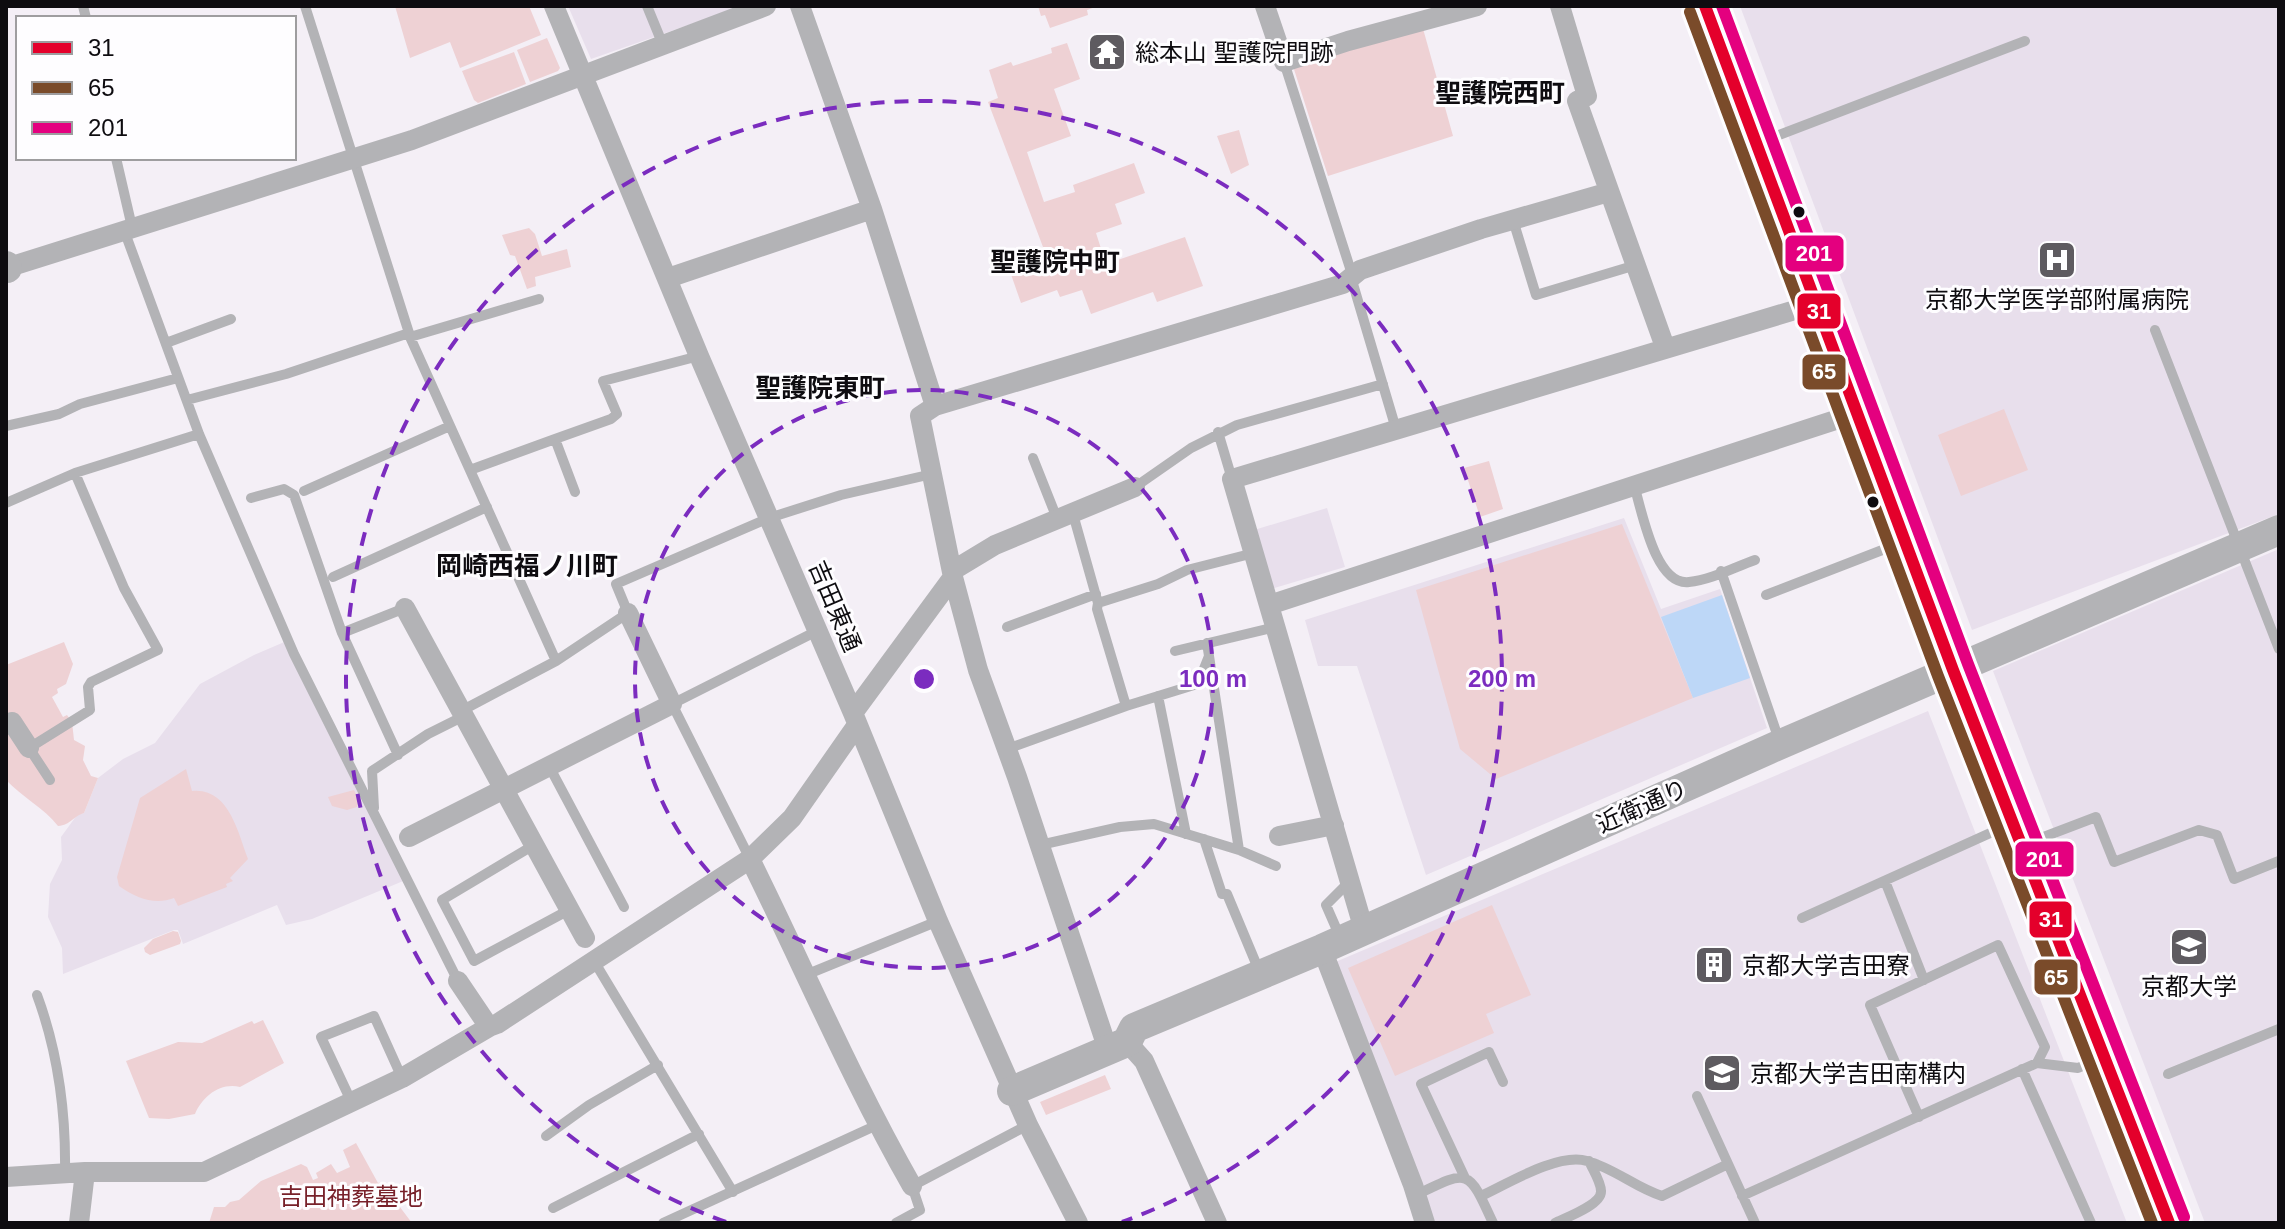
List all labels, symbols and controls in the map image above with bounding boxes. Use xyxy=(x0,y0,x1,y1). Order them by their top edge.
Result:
legend xyxy=(16,16,296,160)
temple icon: 総本山 聖護院門跡 xyxy=(1086,31,1128,73)
text: 31 xyxy=(88,34,115,61)
place label: 総本山 聖護院門跡 xyxy=(1135,39,1334,66)
text: 65 xyxy=(88,74,115,101)
district label: 聖護院西町 xyxy=(1435,78,1565,108)
text: 201 xyxy=(88,114,128,141)
unlabelled marker xyxy=(1791,204,1807,220)
line badge: 201 xyxy=(1784,234,1845,273)
hospital icon: 京都大学医学部附属病院 xyxy=(2036,239,2078,281)
text: 201 xyxy=(1796,241,1832,266)
district label: 聖護院中町 xyxy=(990,247,1120,277)
place label: 京都大学医学部附属病院 xyxy=(1925,286,2189,313)
line badge: 31 xyxy=(1796,292,1842,330)
text: 31 xyxy=(1807,299,1831,324)
line badge: 65 xyxy=(1801,353,1847,391)
text: 65 xyxy=(1812,359,1836,384)
district label: 聖護院東町 xyxy=(755,373,885,403)
unlabelled marker xyxy=(1865,494,1881,510)
district label: 岡崎西福ノ川町 xyxy=(436,551,618,581)
street label: 吉田東通 xyxy=(804,557,866,655)
centre of rings xyxy=(910,665,938,693)
text: 100 m xyxy=(1179,665,1247,692)
text: 200 m xyxy=(1468,665,1536,692)
street label: 近衛通り xyxy=(1593,774,1691,838)
line badge: 201 xyxy=(2014,840,2075,878)
text: 201 xyxy=(2026,847,2062,872)
line badge: 31 xyxy=(2028,900,2073,939)
text: 31 xyxy=(2039,907,2063,932)
school or university icon: 京都大学 xyxy=(2168,926,2210,968)
building icon: 京都大学吉田寮 xyxy=(1693,944,1735,986)
place label: 京都大学吉田寮 xyxy=(1742,952,1910,979)
line badge: 65 xyxy=(2033,958,2079,996)
text: 65 xyxy=(2044,965,2068,990)
place label: 京都大学 xyxy=(2141,973,2237,1000)
school or university icon: 京都大学吉田南構内 xyxy=(1701,1052,1743,1094)
place label: 京都大学吉田南構内 xyxy=(1750,1060,1966,1087)
park label: 吉田神葬墓地 xyxy=(279,1183,423,1210)

